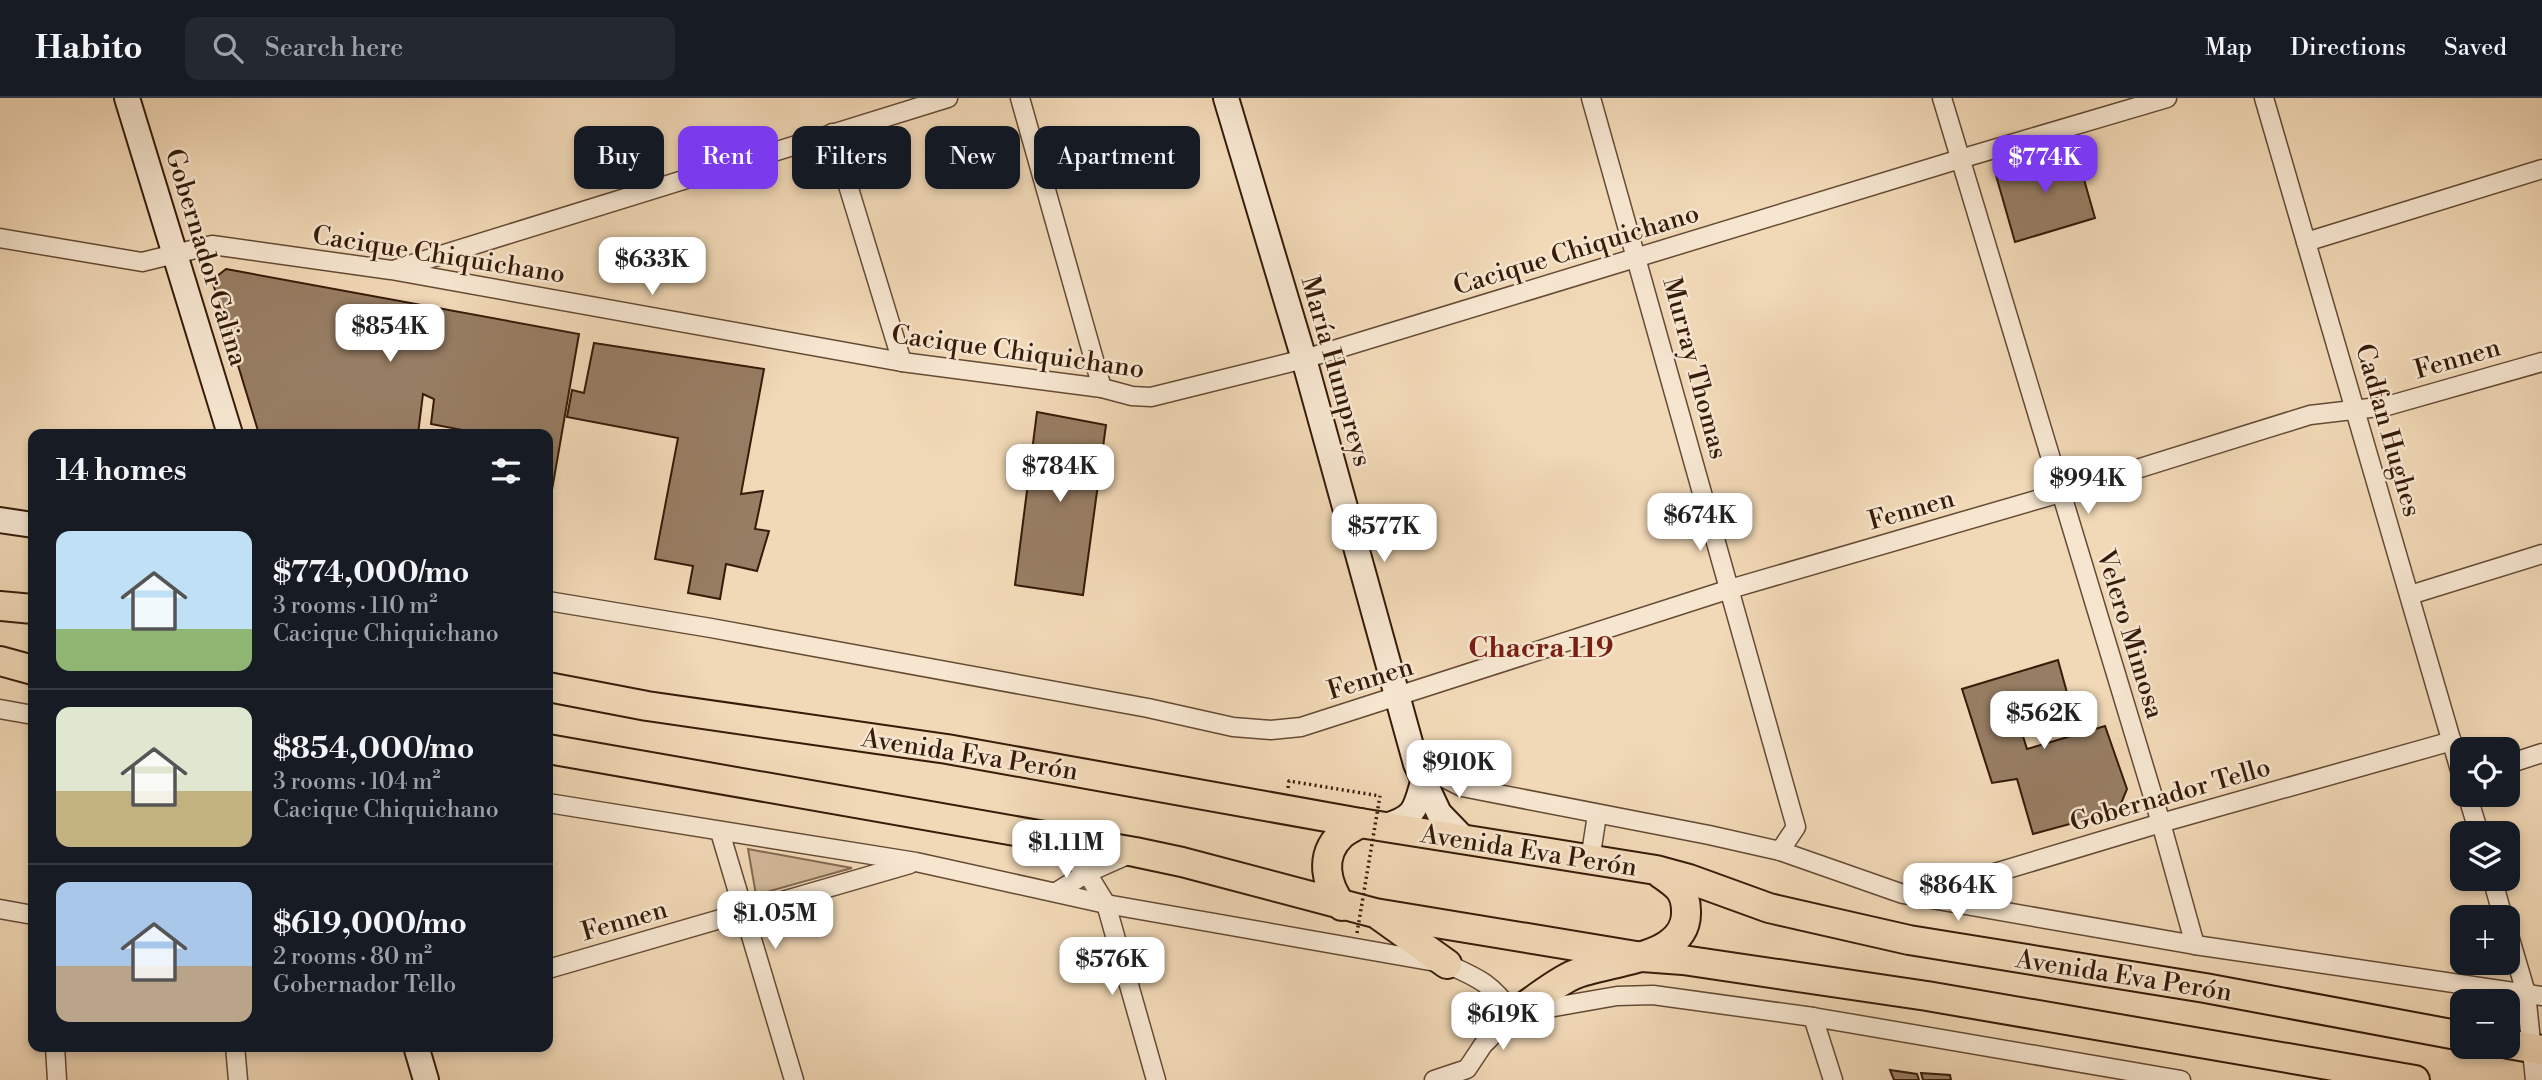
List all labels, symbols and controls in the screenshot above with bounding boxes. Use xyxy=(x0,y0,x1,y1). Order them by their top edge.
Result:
search box xyxy=(185,17,675,80)
text: Habito xyxy=(35,28,143,69)
icon: search xyxy=(209,29,247,67)
text: Search here xyxy=(265,32,404,64)
text: Map xyxy=(2205,33,2252,63)
text: Directions xyxy=(2290,33,2406,63)
text: Saved xyxy=(2444,33,2507,63)
chip: Buy xyxy=(574,126,664,189)
chip: Rent xyxy=(678,126,778,189)
chip: Filters xyxy=(792,126,911,189)
chip: New xyxy=(925,126,1020,189)
chip: Apartment xyxy=(1034,126,1200,189)
pin: $774K xyxy=(1996,136,2094,195)
text: $774K xyxy=(2008,144,2082,172)
street label: Gobernador Galina xyxy=(158,145,255,370)
street label: Cacique Chiquichano xyxy=(1450,197,1703,303)
street label: Cacique Chiquichano xyxy=(310,219,567,291)
pin: $633K xyxy=(603,238,701,297)
text: $633K xyxy=(615,246,689,274)
street label: María Humpreys xyxy=(1294,272,1378,470)
street label: Murray Thomas xyxy=(1655,274,1735,463)
pin: $854K xyxy=(341,304,439,364)
text: $854K xyxy=(351,313,429,341)
street label: Cacique Chiquichano xyxy=(889,318,1146,386)
street label: Fennen xyxy=(2411,331,2504,386)
street label: Cadfan Hughes xyxy=(2348,340,2428,520)
pin: $784K xyxy=(1011,444,1109,504)
text: 14 homes xyxy=(56,452,187,490)
icon: filters xyxy=(487,452,525,490)
text: $784K xyxy=(1022,453,1098,481)
pin: $994K xyxy=(2039,456,2137,516)
text: $994K xyxy=(2050,465,2126,493)
street label: Fennen xyxy=(1865,482,1958,537)
pin: $674K xyxy=(1651,494,1749,553)
text: $674K xyxy=(1663,502,1737,530)
pin: $577K xyxy=(1335,504,1433,564)
text: $577K xyxy=(1348,513,1420,541)
street label: Velero Mimosa xyxy=(2089,545,2171,723)
text: $774,000/mo xyxy=(273,554,469,592)
icon: home xyxy=(112,559,196,643)
text: 3 rooms · 110 m² xyxy=(273,592,437,620)
text: Cacique Chiquichano xyxy=(273,620,499,648)
district label: Chacra 119 xyxy=(1468,631,1614,666)
street label: Fennen xyxy=(1323,651,1417,707)
pin: $562K xyxy=(1995,692,2093,751)
text: $562K xyxy=(2006,700,2082,728)
street label: Avenida Eva Perón xyxy=(859,722,1080,788)
text: $854,000/mo xyxy=(273,730,474,768)
icon: home xyxy=(112,735,196,819)
map controls xyxy=(2450,737,2520,1059)
button: locate xyxy=(2450,737,2520,807)
pin: $910K xyxy=(1410,740,1508,800)
text: $910K xyxy=(1422,749,1496,777)
street label: Gobernador Tello xyxy=(2066,751,2274,839)
text: 3 rooms · 104 m² xyxy=(273,768,441,796)
text: Cacique Chiquichano xyxy=(273,796,499,824)
street label: Avenida Eva Perón xyxy=(1418,818,1639,884)
pin: $1.11M xyxy=(1009,820,1123,880)
button: layers xyxy=(2450,821,2520,891)
text: $1.11M xyxy=(1028,829,1104,857)
pin: $864K xyxy=(1909,864,2007,923)
text: $864K xyxy=(1919,872,1997,900)
pin: $1.05M xyxy=(718,892,832,951)
street label: Fennen xyxy=(578,893,671,948)
text: $1.05M xyxy=(733,900,817,928)
text: $619,000/mo xyxy=(273,905,467,943)
button: + xyxy=(2450,905,2520,975)
icon: home xyxy=(112,910,196,994)
pin: $576K xyxy=(1063,937,1161,997)
text: 2 rooms · 80 m² xyxy=(273,943,432,971)
street label: Avenida Eva Perón xyxy=(2013,943,2234,1009)
text: $576K xyxy=(1076,946,1148,974)
text: Gobernador Tello xyxy=(273,971,456,999)
button: − xyxy=(2450,989,2520,1059)
pin: $619K xyxy=(1454,992,1552,1052)
text: $619K xyxy=(1467,1001,1539,1029)

